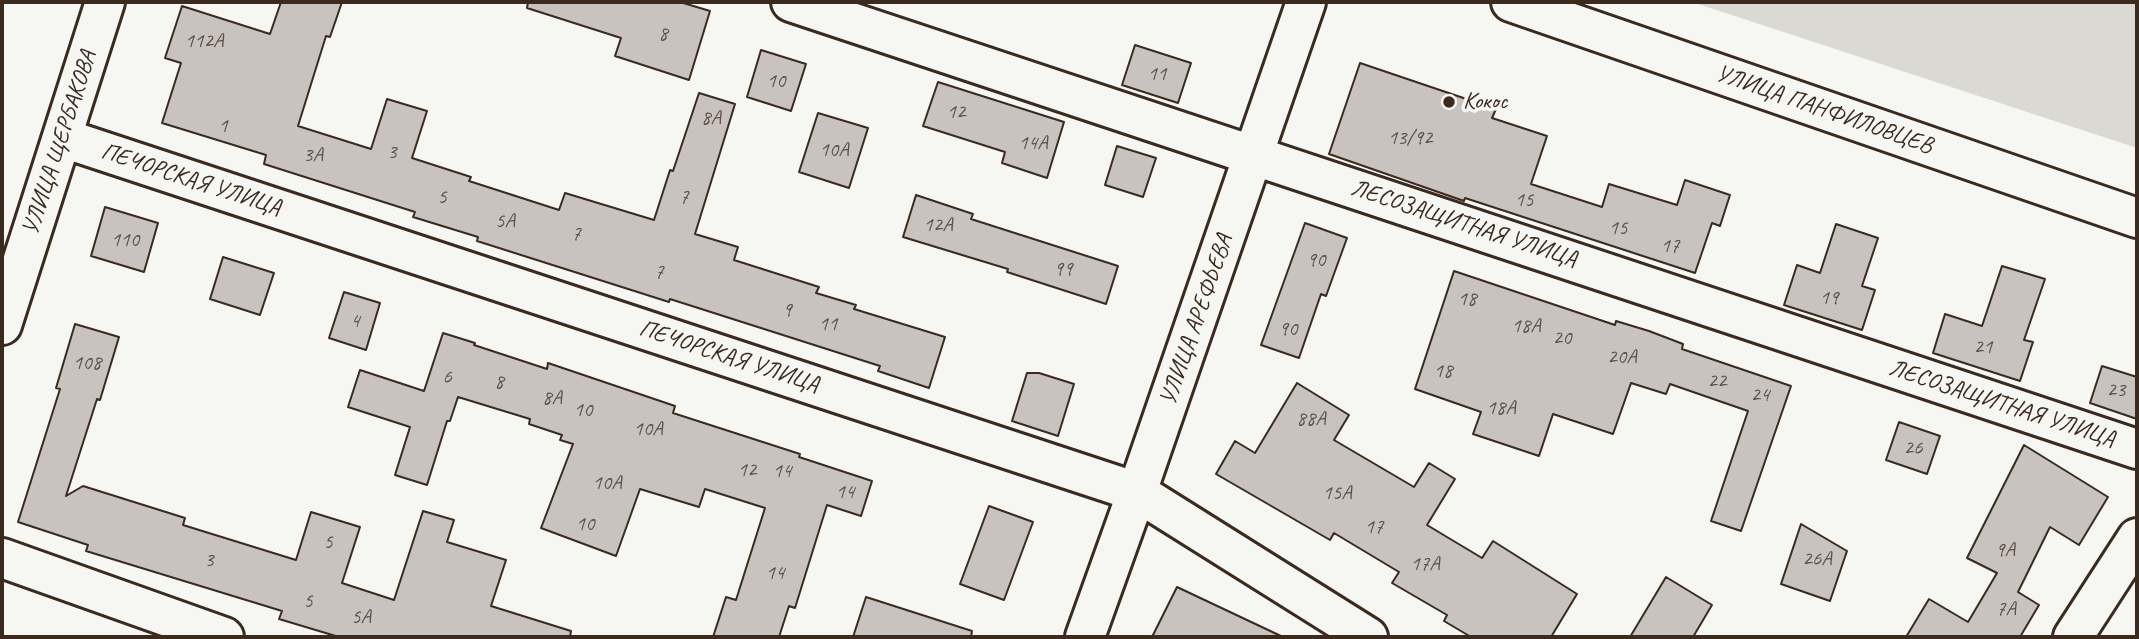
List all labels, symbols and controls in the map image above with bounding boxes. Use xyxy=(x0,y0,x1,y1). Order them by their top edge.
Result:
house number: 8 xyxy=(658,21,668,47)
house number: 112А xyxy=(185,28,223,54)
street label: УЛИЦА ЩЕРБАКОВА xyxy=(17,47,103,239)
street label: УЛИЦА ПАНФИЛОВЦЕВ xyxy=(1712,59,1936,161)
house number: 11 xyxy=(1148,61,1166,87)
house number: 10 xyxy=(767,68,785,94)
place label: Кокос xyxy=(1463,88,1507,116)
marker: Кокос xyxy=(1441,94,1457,110)
house number: 12 xyxy=(947,99,965,125)
house number: 8А xyxy=(701,105,721,131)
house number: 1 xyxy=(218,113,228,139)
house number: 13/92 xyxy=(1388,125,1432,151)
house number: 14А xyxy=(1018,130,1048,156)
street label: ПЕЧОРСКАЯ УЛИЦА xyxy=(97,137,285,223)
house number: 10А xyxy=(819,137,849,163)
house number: 3 xyxy=(387,139,397,165)
house number: 3А xyxy=(303,142,323,168)
street label: ЛЕСОЗАЩИТНАЯ УЛИЦА xyxy=(1347,174,1581,274)
house number: 5 xyxy=(437,184,447,210)
house number: 7 xyxy=(679,184,689,210)
house number: 15 xyxy=(1515,187,1533,213)
house number: 5А xyxy=(495,208,515,234)
house number: 12А xyxy=(923,212,953,238)
house number: 15 xyxy=(1609,215,1627,241)
house number: 7 xyxy=(571,221,581,247)
house number: 110 xyxy=(111,227,139,253)
street label: УЛИЦА АРЕФЬЕВА xyxy=(1154,231,1240,409)
house number: 17 xyxy=(1661,233,1679,259)
house number: 90 xyxy=(1307,247,1325,273)
house number: 99 xyxy=(1054,256,1072,282)
house number: 7 xyxy=(654,259,664,285)
house number: 19 xyxy=(1820,285,1838,311)
house number: 18 xyxy=(1458,286,1476,312)
house number: 9 xyxy=(782,297,792,323)
house number: 4 xyxy=(350,308,360,334)
house number: 11 xyxy=(819,311,837,337)
house number: 18А xyxy=(1511,313,1541,339)
street label: ПЕЧОРСКАЯ УЛИЦА xyxy=(635,314,823,400)
house number: 90 xyxy=(1279,316,1297,342)
house number: 20 xyxy=(1553,325,1571,351)
house number: 21 xyxy=(1974,334,1992,360)
house number: 20А xyxy=(1607,344,1637,370)
house number: 108 xyxy=(73,350,101,376)
street label: ЛЕСОЗАЩИТНАЯ УЛИЦА xyxy=(1885,354,2119,454)
house number: 18 xyxy=(1434,358,1452,384)
house number: 6 xyxy=(442,364,452,390)
house number: 22 xyxy=(1708,368,1726,394)
house number: 8 xyxy=(494,369,504,395)
house number: 23 xyxy=(2107,377,2125,403)
house number: 24 xyxy=(1751,382,1769,408)
house number: 8А xyxy=(542,385,562,411)
house number: 18А xyxy=(1486,395,1516,421)
house number: 10 xyxy=(574,397,592,423)
house number: 88А xyxy=(1296,406,1326,432)
house number: 10А xyxy=(633,416,663,442)
house number: 26 xyxy=(1904,435,1922,461)
house number: 12 xyxy=(738,457,756,483)
house number: 14 xyxy=(773,458,791,484)
house number: 10А xyxy=(592,470,622,496)
house number: 14 xyxy=(836,479,854,505)
house number: 15А xyxy=(1322,480,1352,506)
house number: 10 xyxy=(576,511,594,537)
house number: 17 xyxy=(1365,514,1383,540)
house number: 5 xyxy=(323,529,333,555)
house number: 9А xyxy=(1995,537,2015,563)
house number: 26А xyxy=(1802,546,1832,572)
house number: 3 xyxy=(204,547,214,573)
house number: 17А xyxy=(1410,551,1440,577)
house number: 14 xyxy=(766,560,784,586)
house number: 5 xyxy=(303,588,313,614)
house number: 7А xyxy=(1996,596,2016,622)
house number: 5А xyxy=(351,604,371,630)

